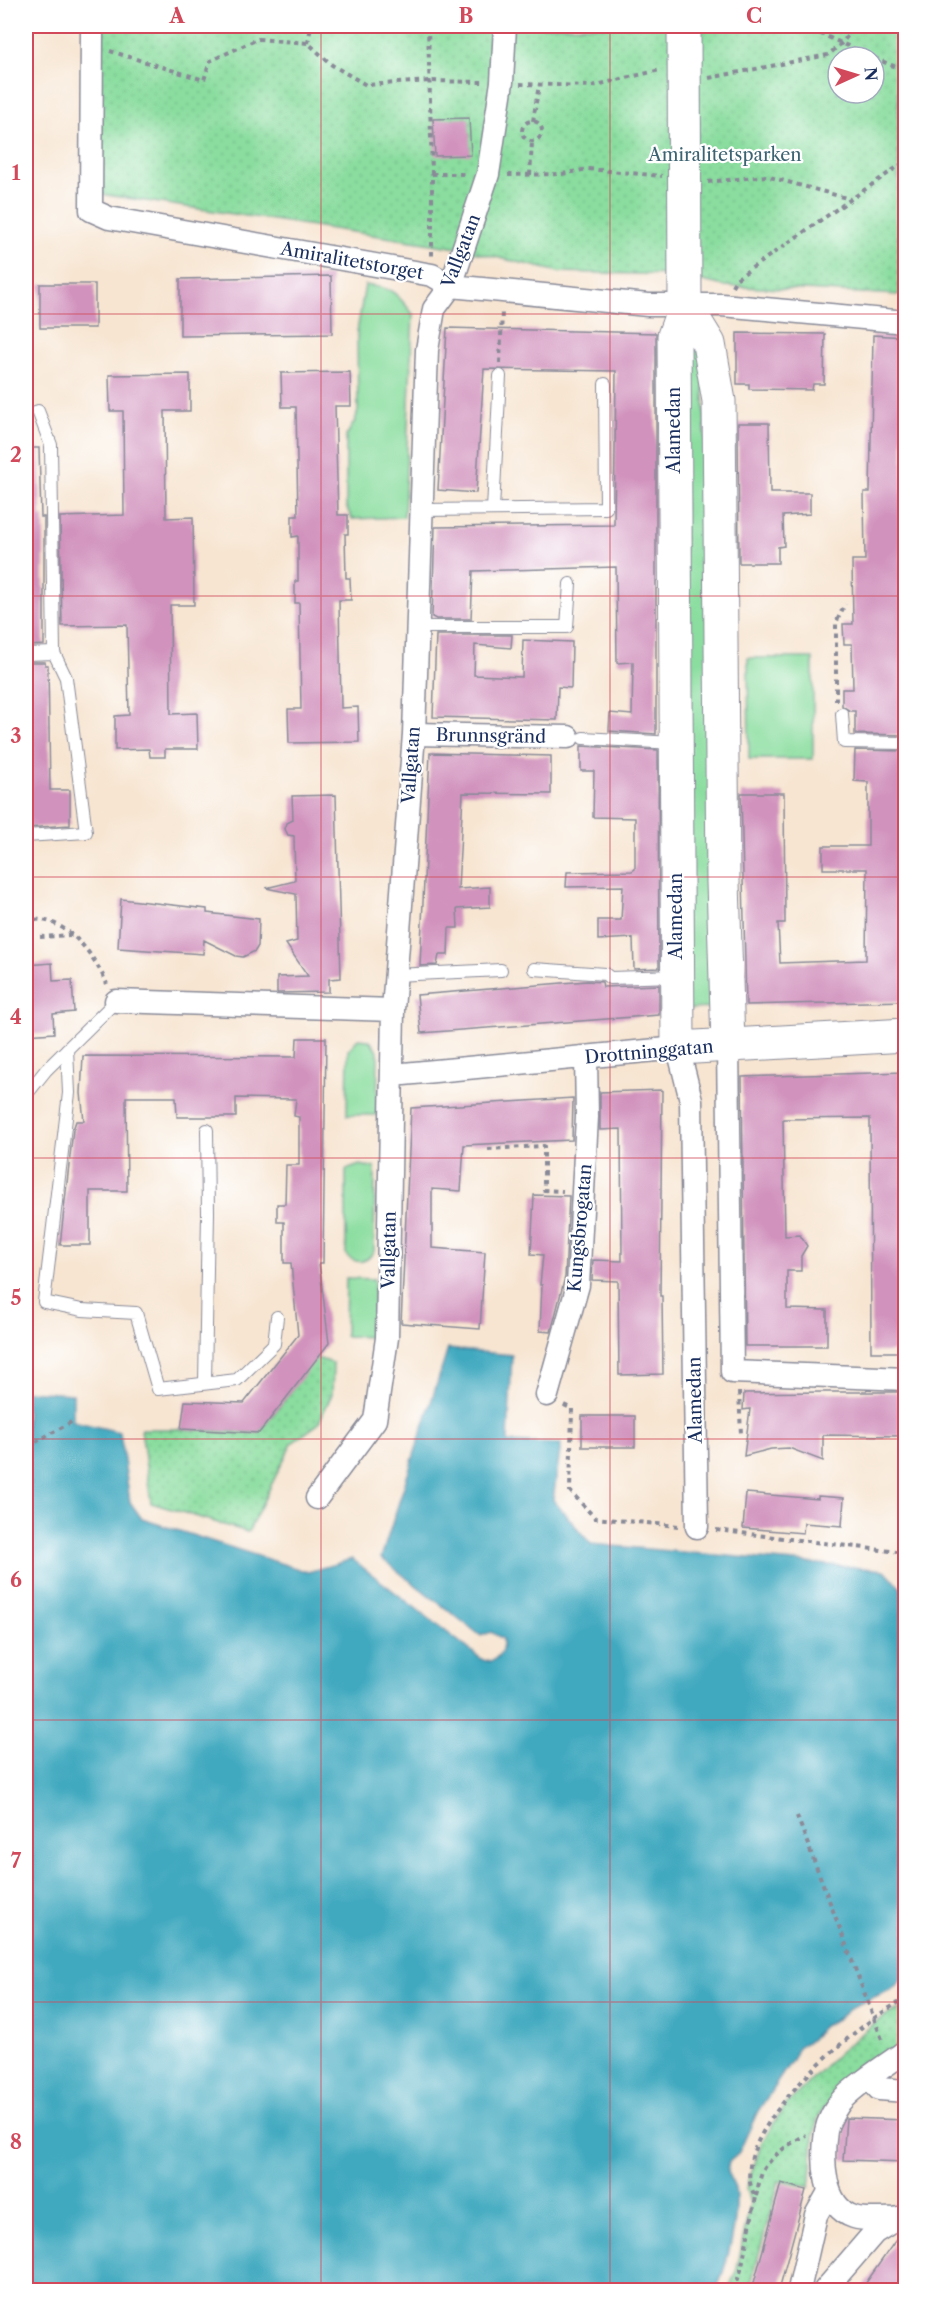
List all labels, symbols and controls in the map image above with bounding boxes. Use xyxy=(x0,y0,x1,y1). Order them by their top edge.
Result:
text: A xyxy=(168,4,185,28)
text: B xyxy=(459,4,474,28)
text: C xyxy=(746,4,762,28)
north arrow xyxy=(826,45,886,105)
text: N xyxy=(861,66,881,82)
park label: Amiralitetsparken xyxy=(647,144,802,166)
text: 1 xyxy=(12,161,21,185)
street label: Vallgatan xyxy=(436,211,485,292)
street label: Amiralitetstorget xyxy=(278,237,426,285)
street label: Alamedan xyxy=(663,387,685,474)
text: 2 xyxy=(10,443,22,467)
text: 3 xyxy=(10,724,22,748)
street label: Brunnsgränd xyxy=(436,724,546,748)
street label: Vallgatan xyxy=(397,726,425,805)
street label: Alamedan xyxy=(665,873,687,960)
text: 4 xyxy=(10,1005,22,1029)
street label: Drottninggatan xyxy=(584,1035,714,1069)
street label: Kungsbrogatan xyxy=(563,1163,597,1293)
street label: Vallgatan xyxy=(377,1211,401,1290)
text: 5 xyxy=(10,1286,22,1310)
street label: Alamedan xyxy=(683,1356,707,1445)
text: 6 xyxy=(10,1568,22,1592)
text: 7 xyxy=(11,1849,22,1873)
text: 8 xyxy=(10,2130,22,2154)

